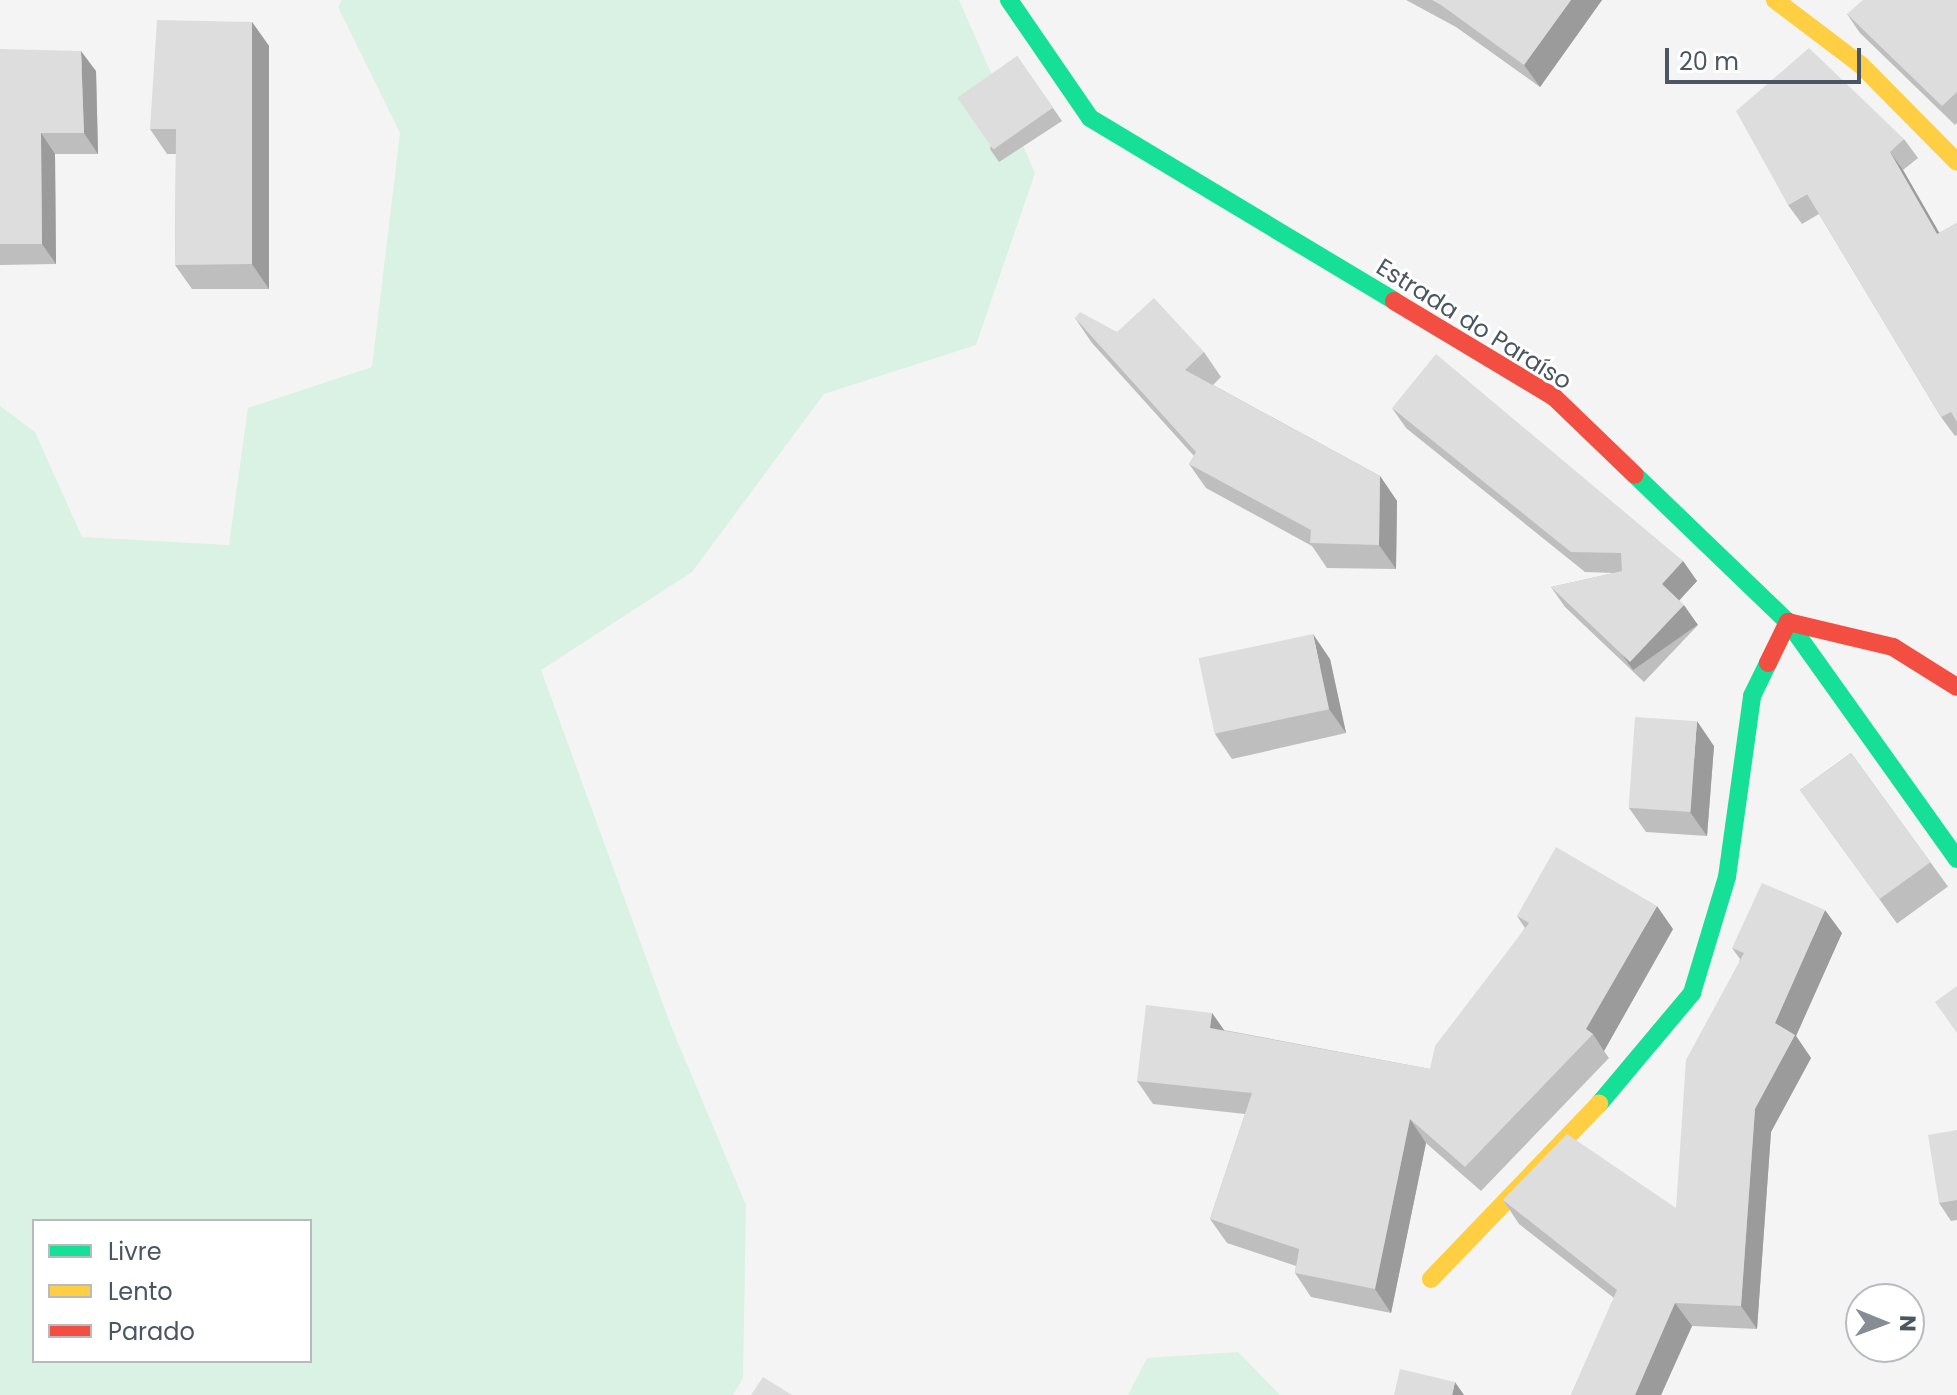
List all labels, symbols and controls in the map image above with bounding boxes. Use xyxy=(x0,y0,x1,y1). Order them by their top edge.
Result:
scale bar xyxy=(1669,32,1865,82)
text: 20 m xyxy=(1679,45,1739,78)
street label: Estrada do Paraíso xyxy=(1371,252,1577,396)
legend xyxy=(32,1219,312,1363)
text: Livre xyxy=(108,1235,162,1268)
text: Lento xyxy=(108,1275,173,1308)
north arrow xyxy=(1845,1283,1925,1363)
text: Parado xyxy=(108,1315,195,1348)
text: N xyxy=(1892,1315,1923,1332)

